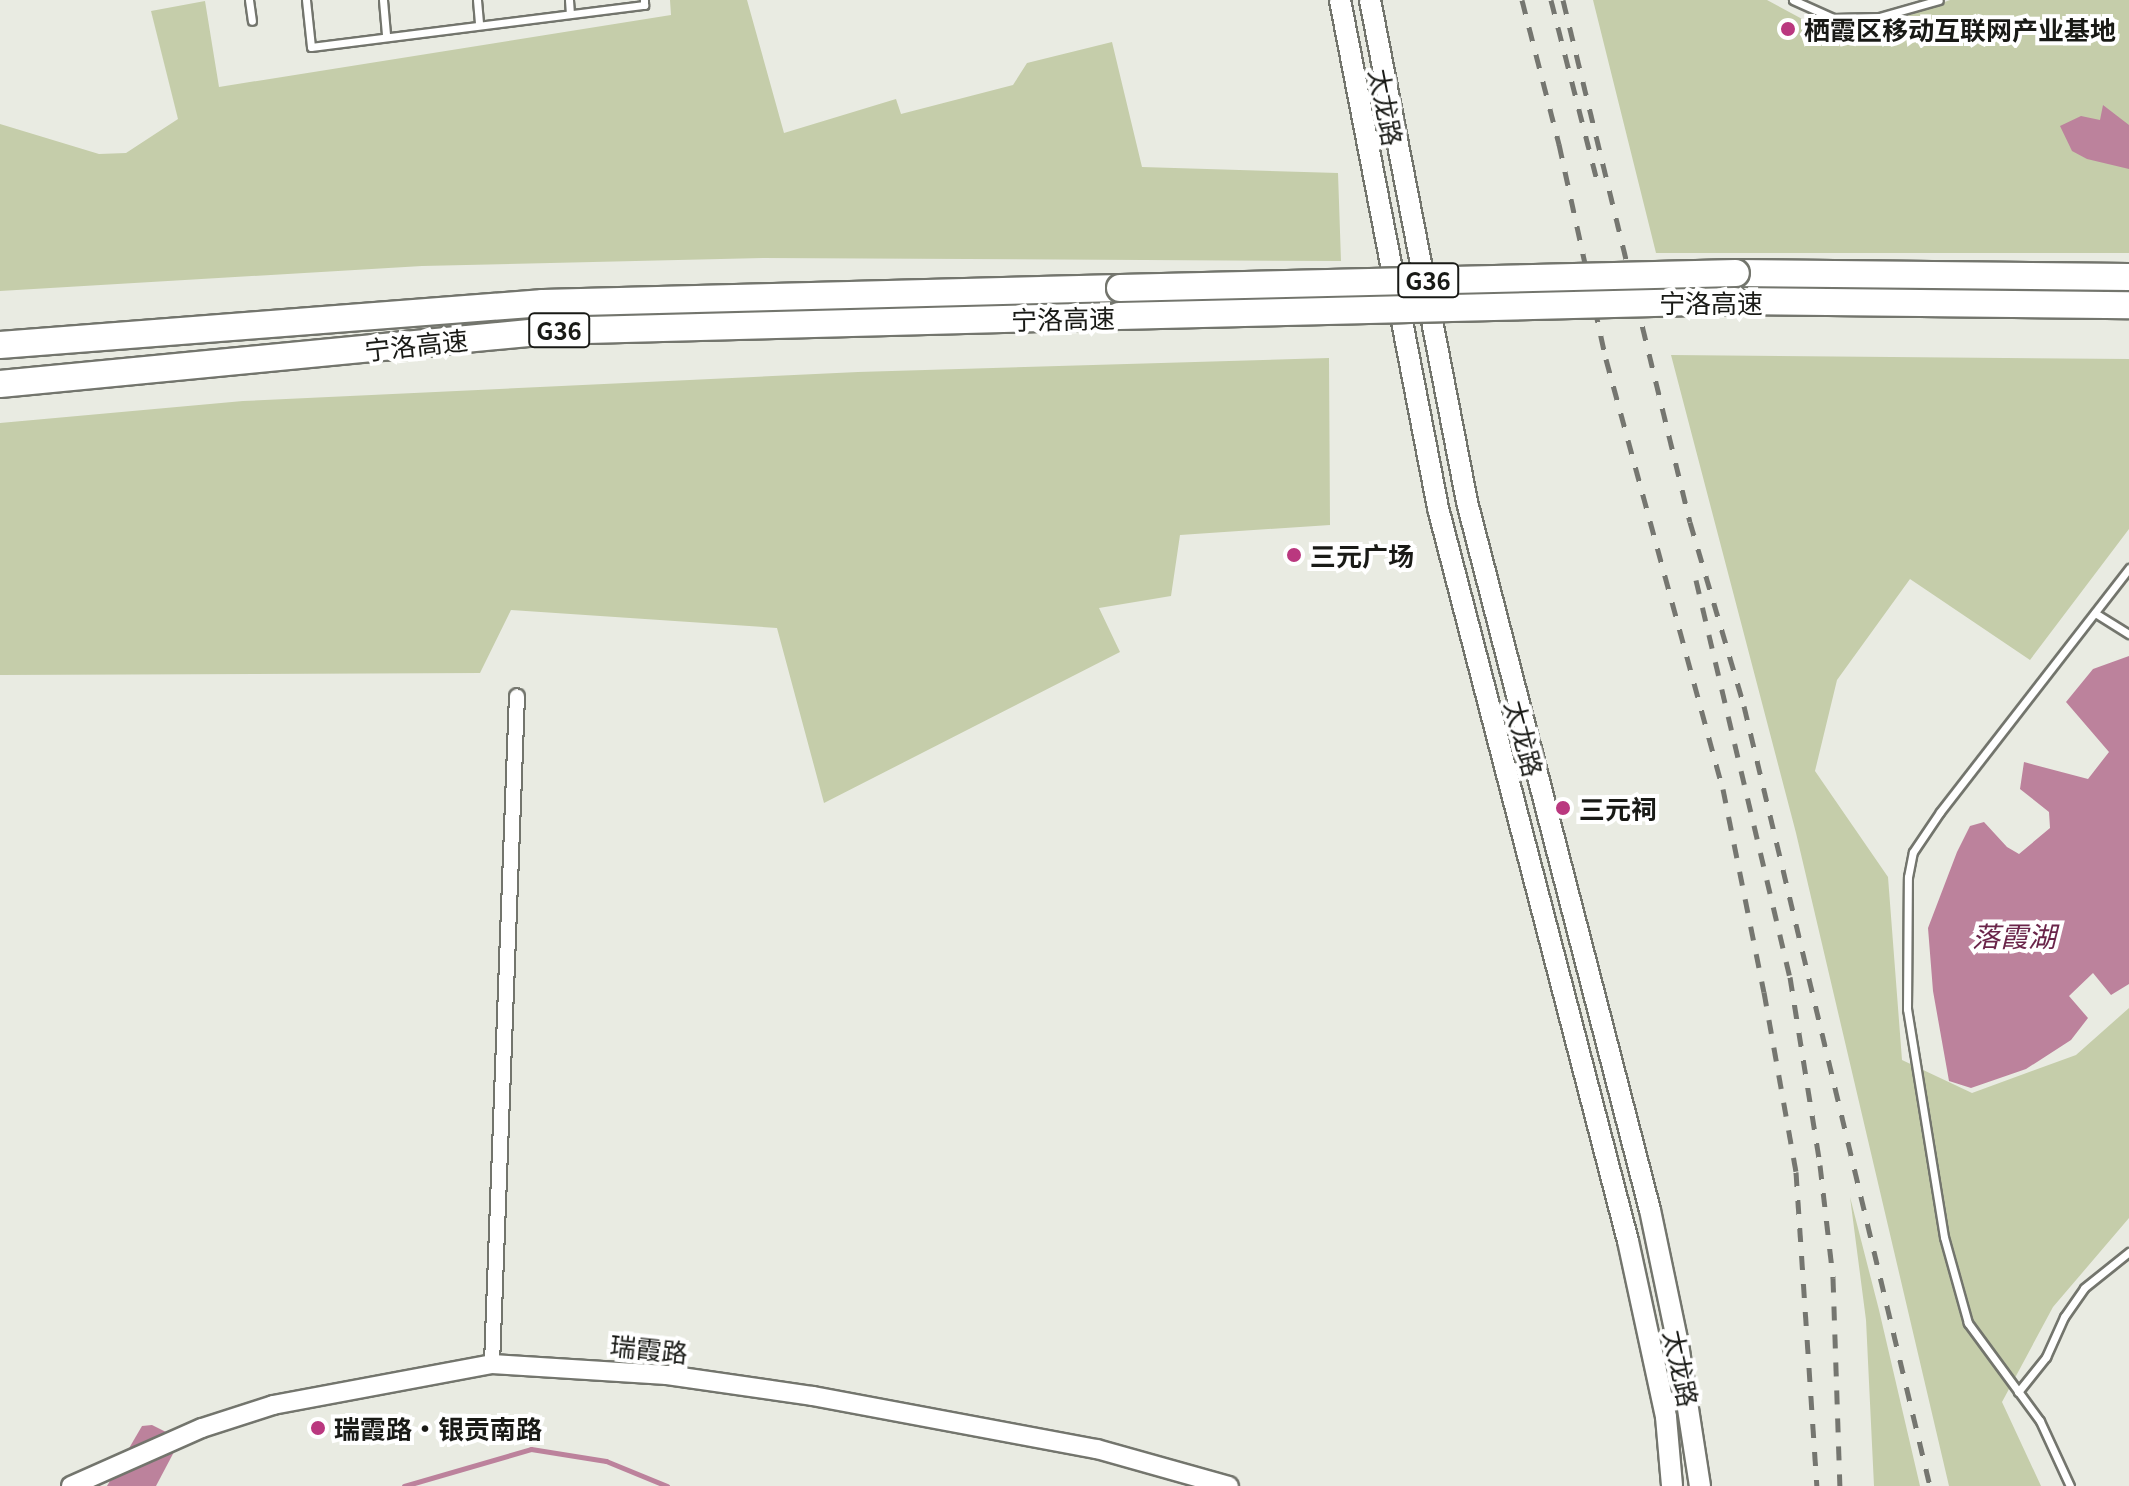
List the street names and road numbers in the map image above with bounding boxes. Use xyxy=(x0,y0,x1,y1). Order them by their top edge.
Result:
street label: 太龙路 xyxy=(1364,66,1410,148)
road number: G36 xyxy=(1396,260,1460,300)
street label: 宁洛高速 xyxy=(1659,286,1763,318)
street label: 宁洛高速 xyxy=(1011,301,1115,335)
road number: G36 xyxy=(527,310,591,350)
street label: 宁洛高速 xyxy=(363,323,469,365)
street label: 太龙路 xyxy=(1500,696,1550,780)
street label: 太龙路 xyxy=(1659,1327,1705,1409)
street label: 瑞霞路 xyxy=(609,1328,689,1368)

